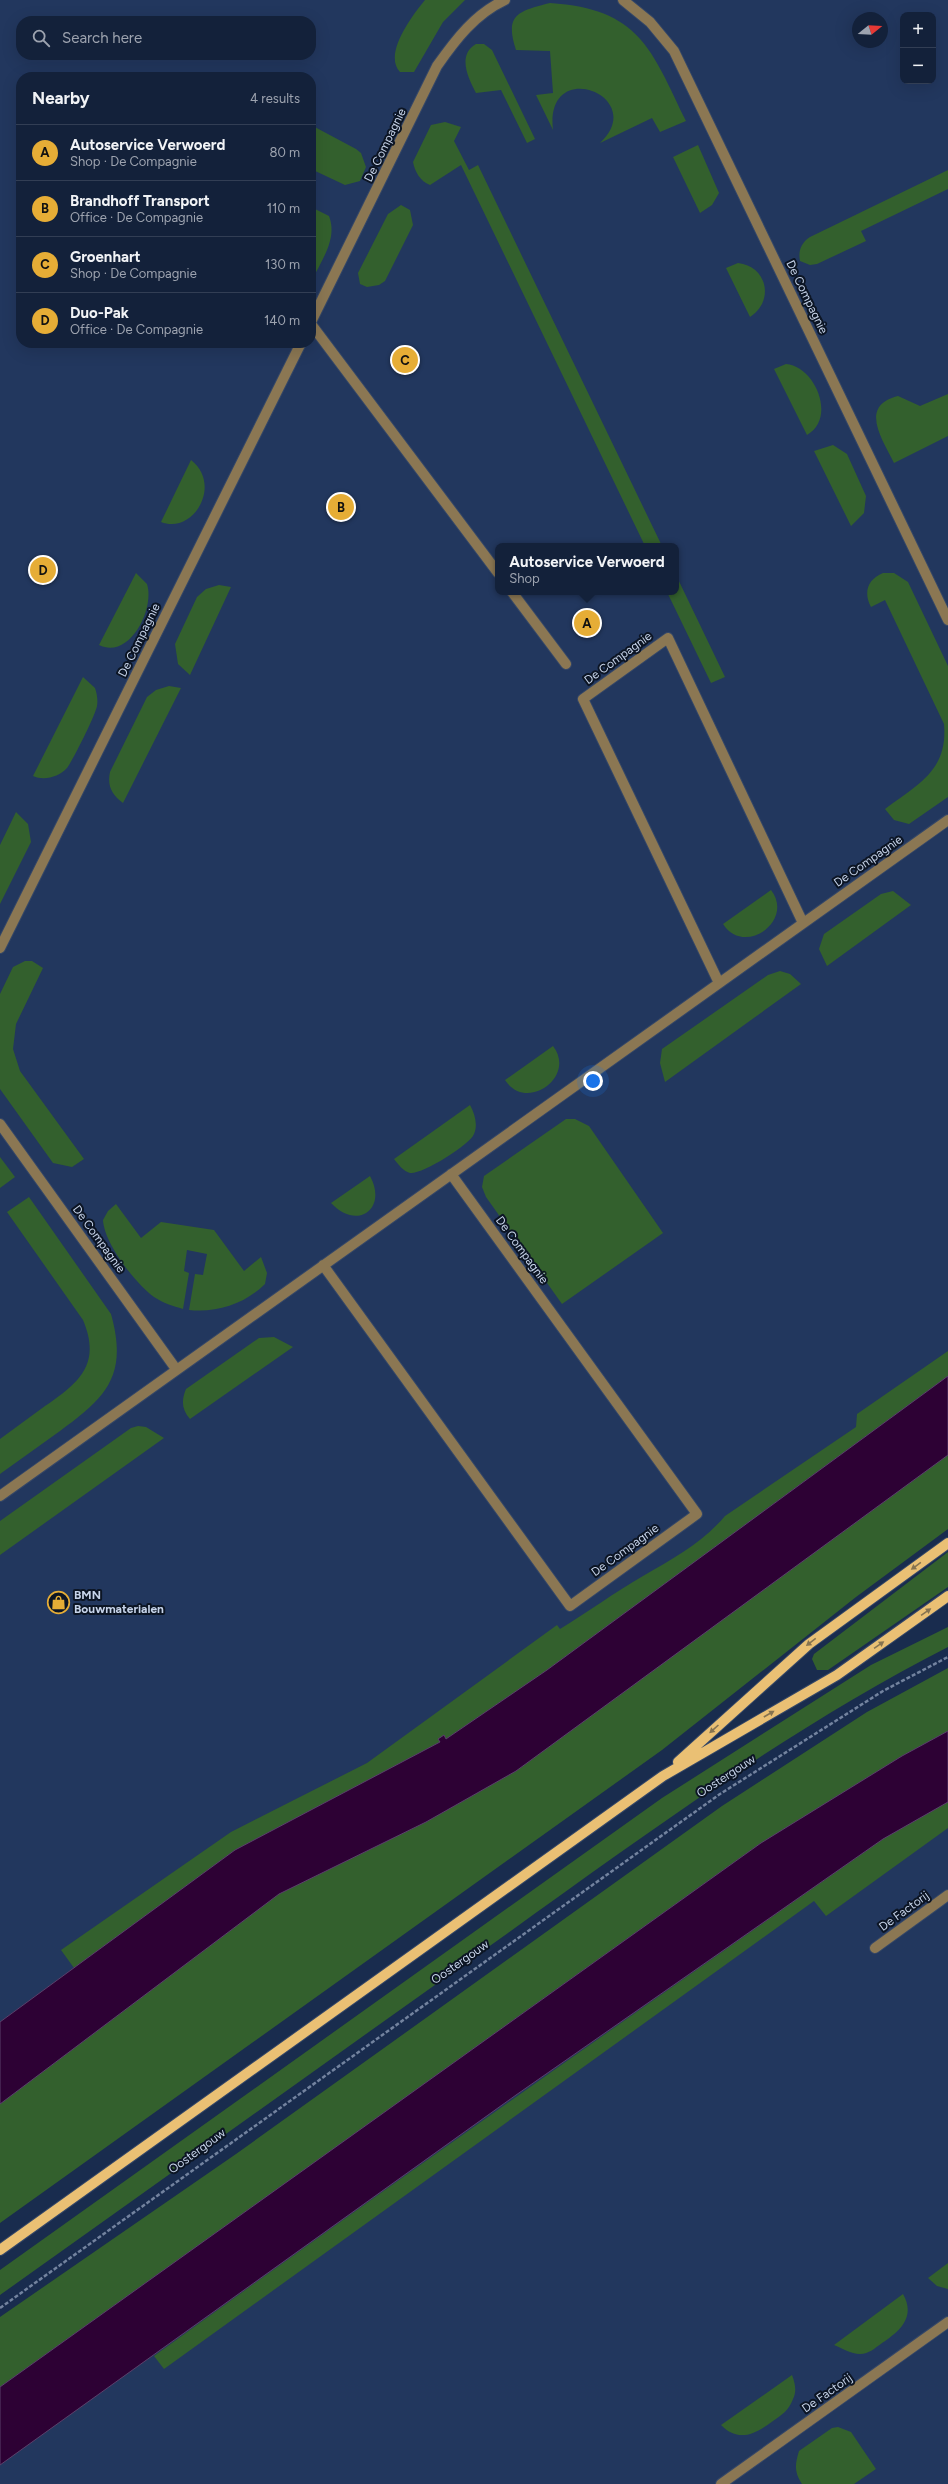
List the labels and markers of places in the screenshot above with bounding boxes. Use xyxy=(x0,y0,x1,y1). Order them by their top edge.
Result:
pin: C xyxy=(392,345,418,375)
pin: B xyxy=(328,492,354,522)
pin: D xyxy=(30,555,56,585)
pin: A xyxy=(574,608,600,638)
place label: BMN Bouwmaterialen xyxy=(74,1588,164,1616)
shop icon: BMN Bouwmaterialen xyxy=(45,1589,71,1615)

